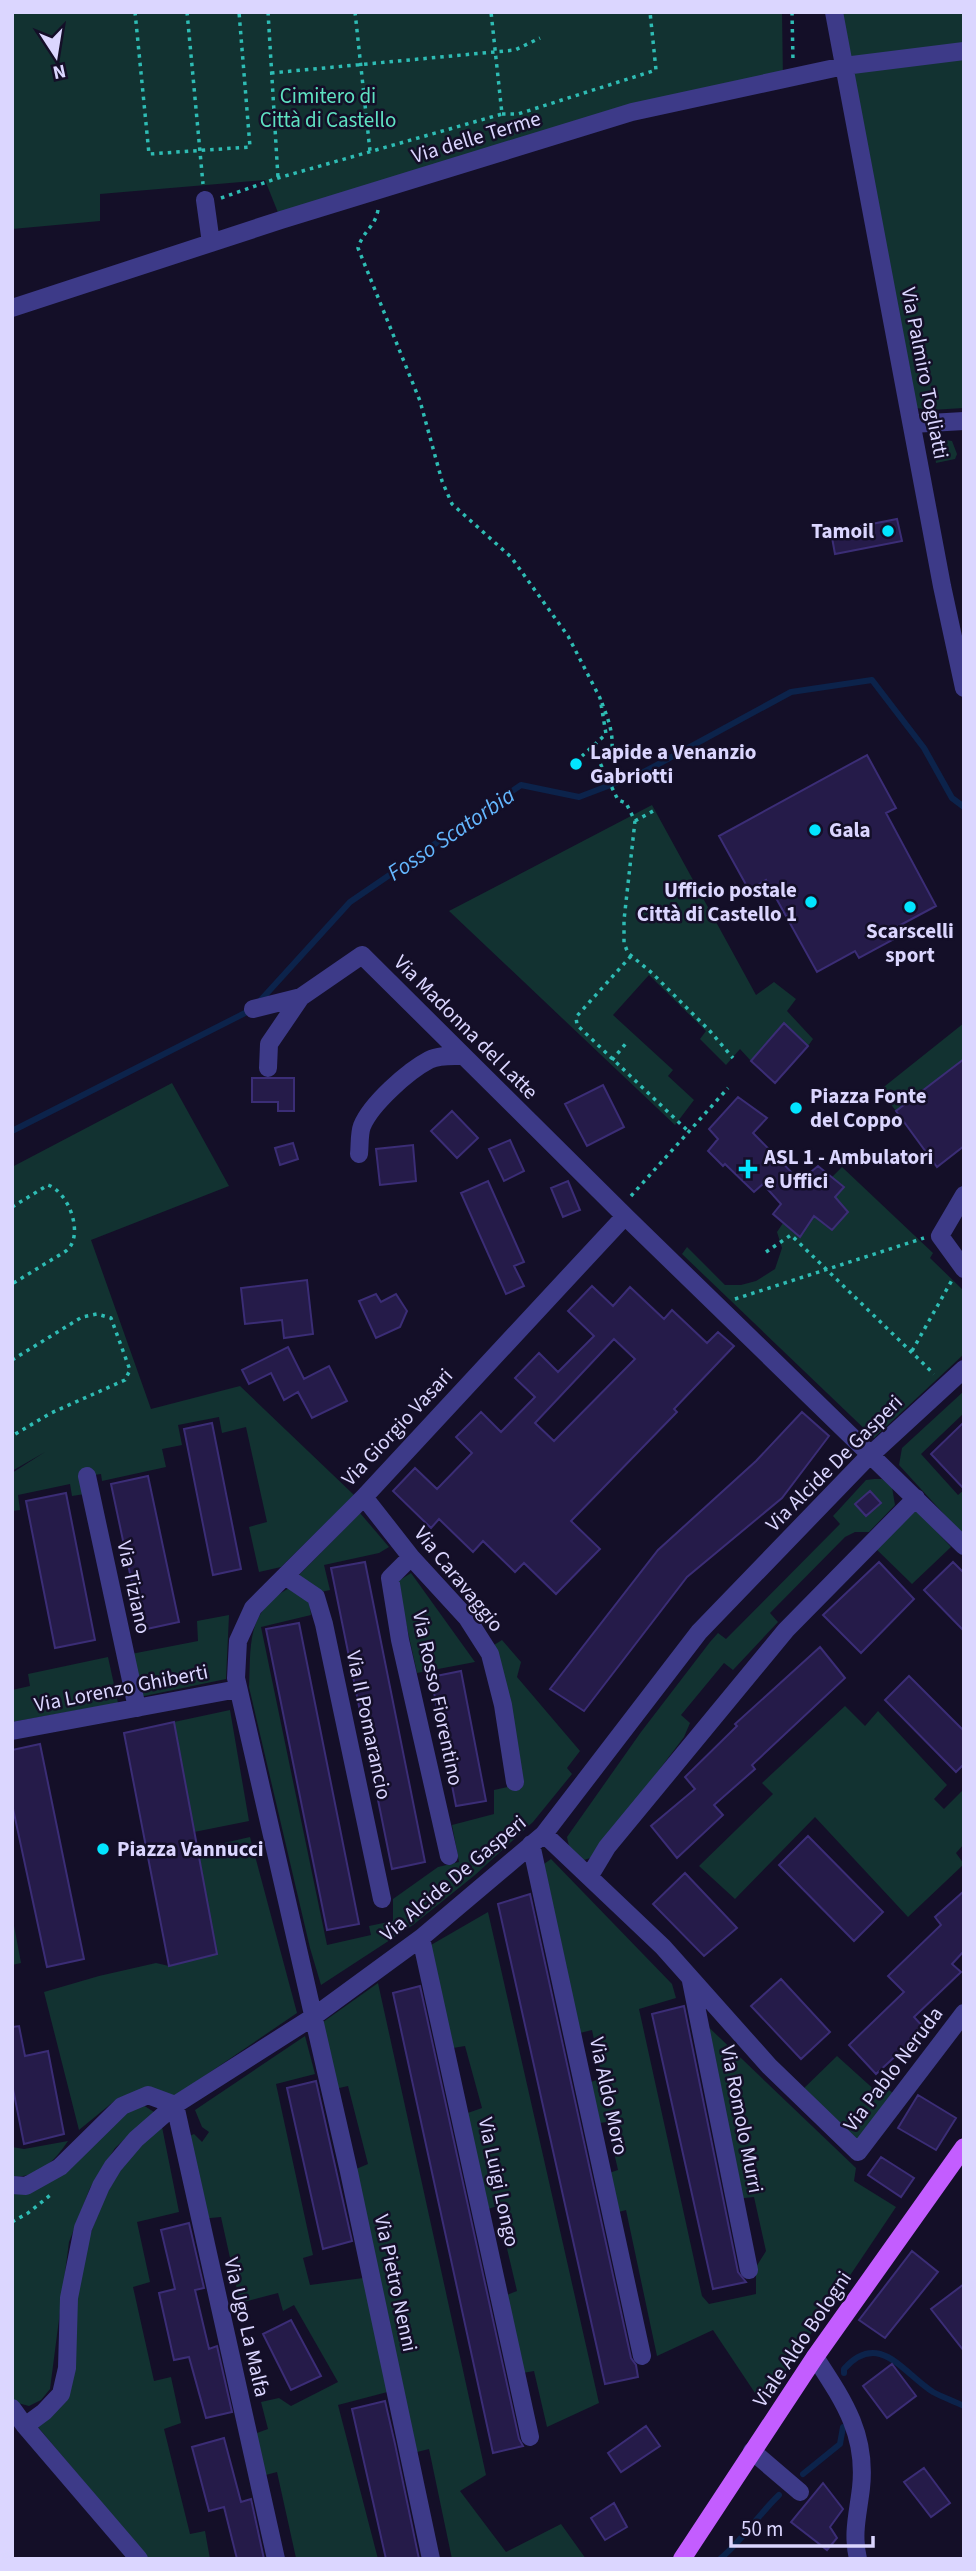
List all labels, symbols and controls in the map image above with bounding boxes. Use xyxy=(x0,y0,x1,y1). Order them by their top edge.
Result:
north arrow xyxy=(21,21,91,91)
text: N xyxy=(50,57,68,86)
park label: Cimitero di Città di Castello xyxy=(260,81,396,135)
street label: Via delle Terme xyxy=(408,103,544,171)
street label: Via Palmiro Togliatti xyxy=(894,284,956,462)
place label: Tamoil xyxy=(811,516,874,546)
marker: Tamoil xyxy=(880,523,896,539)
place label: Lapide a Venanzio Gabriotti xyxy=(590,737,757,791)
marker: Lapide a Venanzio Gabriotti xyxy=(568,756,584,772)
water label: Fosso Scatorbia xyxy=(380,779,522,889)
place label: Gala xyxy=(829,815,871,845)
marker: Gala xyxy=(807,822,823,838)
place label: Ufficio postale Città di Castello 1 xyxy=(637,875,797,929)
marker: Ufficio postale Città di Castello 1 xyxy=(803,894,819,910)
marker: Scarscelli sport xyxy=(902,899,918,915)
place label: Scarscelli sport xyxy=(866,916,954,970)
street label: Via Madonna del Latte xyxy=(387,948,545,1106)
place label: Piazza Fonte del Coppo xyxy=(810,1081,927,1135)
marker: Piazza Fonte del Coppo xyxy=(788,1100,804,1116)
place label: ASL 1 - Ambulatori e Uffici xyxy=(763,1142,933,1196)
marker: ASL 1 - Ambulatori e Uffici xyxy=(738,1159,758,1179)
street label: Via Giorgio Vasari xyxy=(334,1361,460,1493)
street label: Via Alcide De Gasperi xyxy=(759,1388,909,1538)
street label: Via Caravaggio xyxy=(407,1520,511,1638)
street label: Via Tiziano xyxy=(109,1538,159,1636)
street label: Via Rosso Fiorentino xyxy=(405,1608,471,1788)
street label: Via Il Pomarancio xyxy=(339,1648,399,1802)
street label: Via Lorenzo Ghiberti xyxy=(32,1656,210,1720)
street label: Via Alcide De Gasperi xyxy=(373,1808,533,1948)
place label: Piazza Vannucci xyxy=(117,1834,264,1864)
marker: Piazza Vannucci xyxy=(95,1841,111,1857)
street label: Via Pablo Neruda xyxy=(836,2000,950,2138)
street label: Via Aldo Moro xyxy=(582,2034,636,2158)
street label: Via Romolo Murri xyxy=(713,2042,771,2196)
street label: Via Luigi Longo xyxy=(471,2114,527,2250)
street label: Via Pietro Nenni xyxy=(367,2211,425,2355)
street label: Via Ugo La Malfa xyxy=(216,2254,278,2400)
street label: Viale Aldo Bologni xyxy=(745,2265,859,2413)
scale bar xyxy=(731,2504,873,2548)
text: 50 m xyxy=(741,2514,783,2544)

